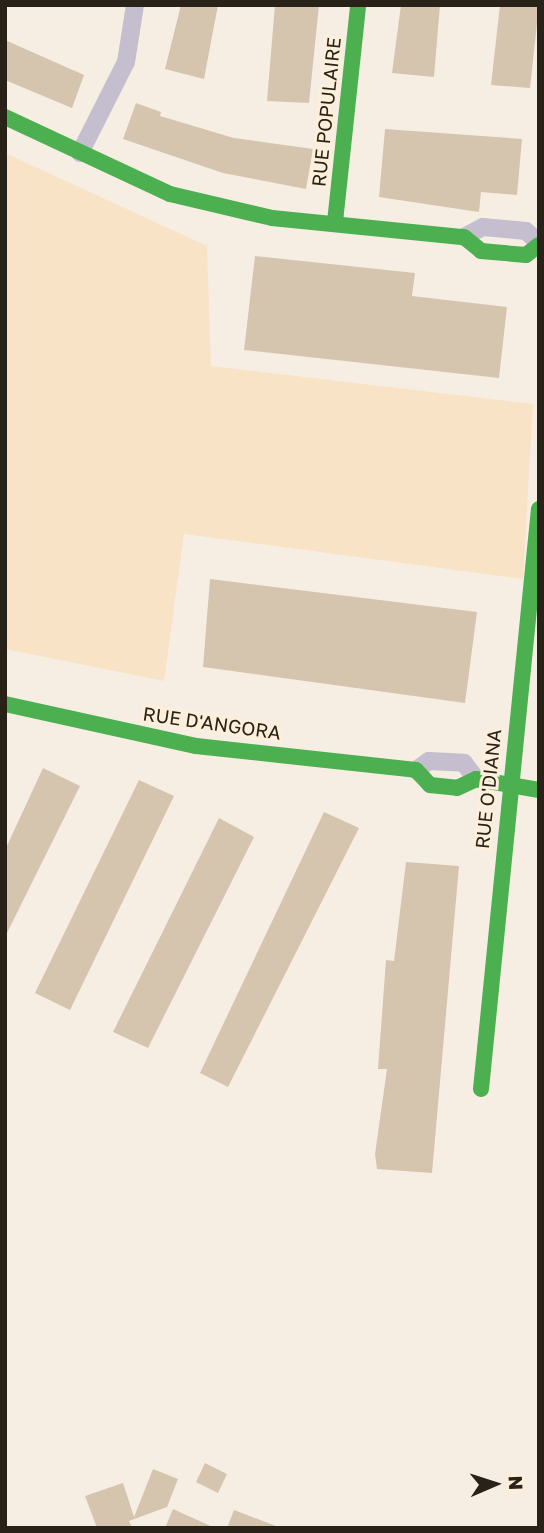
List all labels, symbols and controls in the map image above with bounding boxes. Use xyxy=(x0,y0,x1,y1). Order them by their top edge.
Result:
street label: RUE POPULAIRE xyxy=(307,36,345,188)
street label: RUE D'ANGORA xyxy=(142,702,282,744)
street label: RUE O'DIANA xyxy=(470,728,506,850)
north arrow xyxy=(460,1449,530,1519)
text: N xyxy=(505,1475,528,1491)

